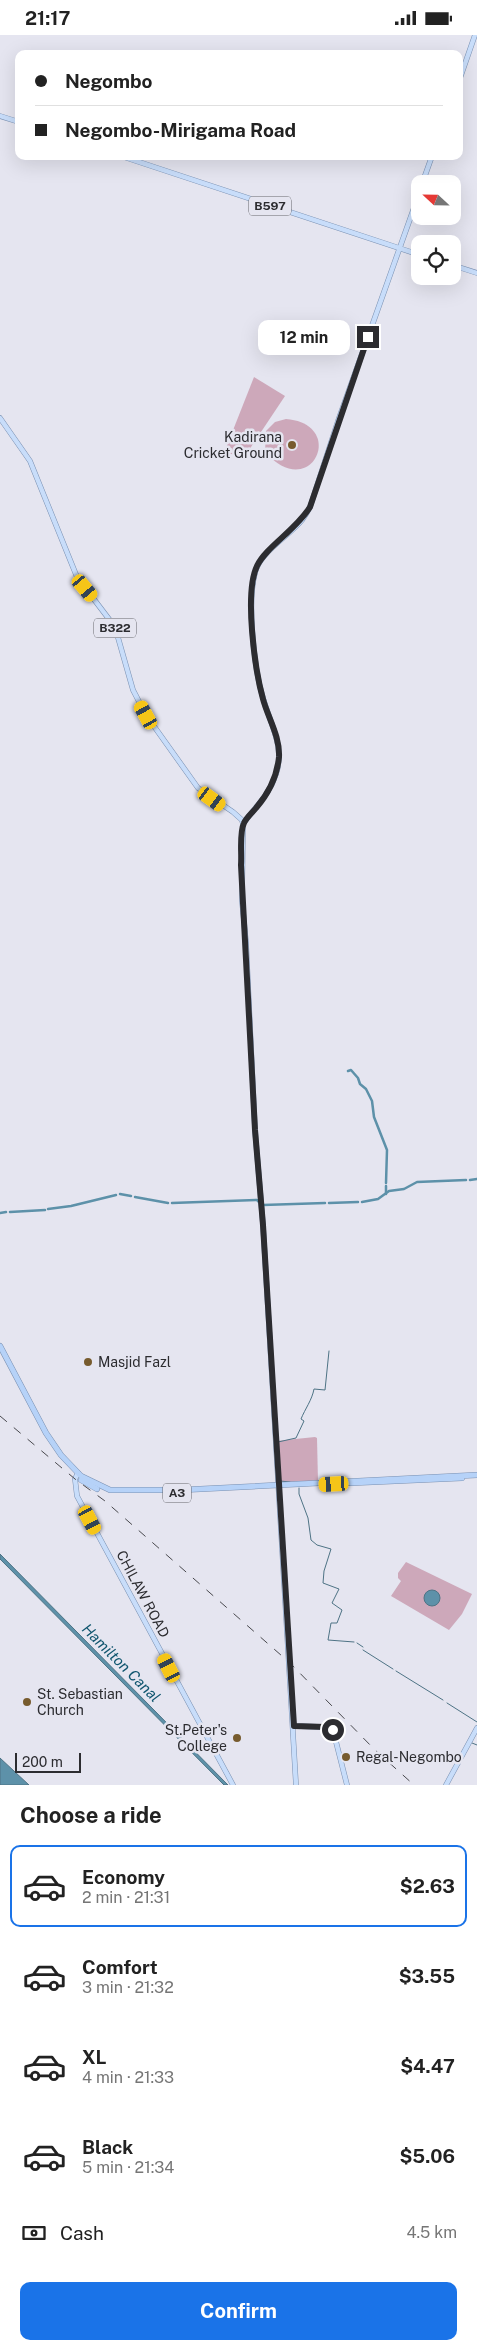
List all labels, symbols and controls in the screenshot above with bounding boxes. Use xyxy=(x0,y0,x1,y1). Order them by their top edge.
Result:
text: 21:17 xyxy=(25,7,70,29)
text: Negombo xyxy=(65,70,153,92)
text: Negombo-Mirigama Road xyxy=(65,119,296,141)
north arrow xyxy=(411,175,461,225)
map controls xyxy=(411,175,461,285)
road number: B597 xyxy=(249,197,291,215)
button: locate xyxy=(411,235,461,285)
callout: 12 min xyxy=(258,319,350,355)
route end xyxy=(357,326,379,348)
text: 12 min xyxy=(280,328,328,347)
place label: Kadirana Cricket Ground xyxy=(184,429,282,461)
marker: Kadirana Cricket Ground xyxy=(286,439,298,451)
car xyxy=(69,572,100,604)
road number: B322 xyxy=(94,619,136,637)
car xyxy=(132,698,159,732)
car xyxy=(195,784,228,814)
place label: Masjid Fazl xyxy=(98,1354,171,1370)
marker: Masjid Fazl xyxy=(82,1356,94,1368)
car xyxy=(318,1476,349,1492)
road number: A3 xyxy=(163,1484,191,1503)
car xyxy=(76,1503,103,1537)
street label: CHILAW ROAD xyxy=(113,1548,173,1640)
water label: Hamilton Canal xyxy=(79,1620,164,1705)
car xyxy=(155,1651,182,1685)
place label: St. Sebastian Church xyxy=(37,1686,123,1718)
marker: St. Sebastian Church xyxy=(21,1696,33,1708)
route start xyxy=(322,1719,344,1741)
place label: St.Peter's College xyxy=(165,1722,227,1754)
marker: St.Peter's College xyxy=(231,1732,243,1744)
place label: Regal-Negombo xyxy=(356,1749,462,1765)
scale bar xyxy=(15,1750,81,1773)
marker: Regal-Negombo xyxy=(340,1751,352,1763)
text: 200 m xyxy=(22,1754,63,1770)
text: Choose a ride xyxy=(20,1802,162,1828)
icon: car xyxy=(22,1864,67,1909)
text: Economy xyxy=(82,1866,165,1888)
text: $2.63 xyxy=(400,1875,455,1897)
text: 2 min · 21:31 xyxy=(82,1888,170,1907)
icon: car xyxy=(22,1954,67,1999)
text: Comfort xyxy=(82,1956,158,1978)
text: $3.55 xyxy=(399,1965,455,1987)
text: 3 min · 21:32 xyxy=(82,1978,174,1997)
icon: car xyxy=(22,2044,67,2089)
text: XL xyxy=(82,2046,107,2068)
text: $4.47 xyxy=(400,2055,455,2077)
text: 4 min · 21:33 xyxy=(82,2068,174,2087)
icon: car xyxy=(22,2134,67,2179)
text: Black xyxy=(82,2136,133,2158)
text: $5.06 xyxy=(399,2145,455,2167)
text: 5 min · 21:34 xyxy=(82,2158,174,2177)
icon: cash xyxy=(20,2219,48,2247)
text: Cash xyxy=(60,2222,104,2244)
text: 4.5 km xyxy=(406,2223,457,2242)
button: Confirm xyxy=(20,2282,457,2340)

